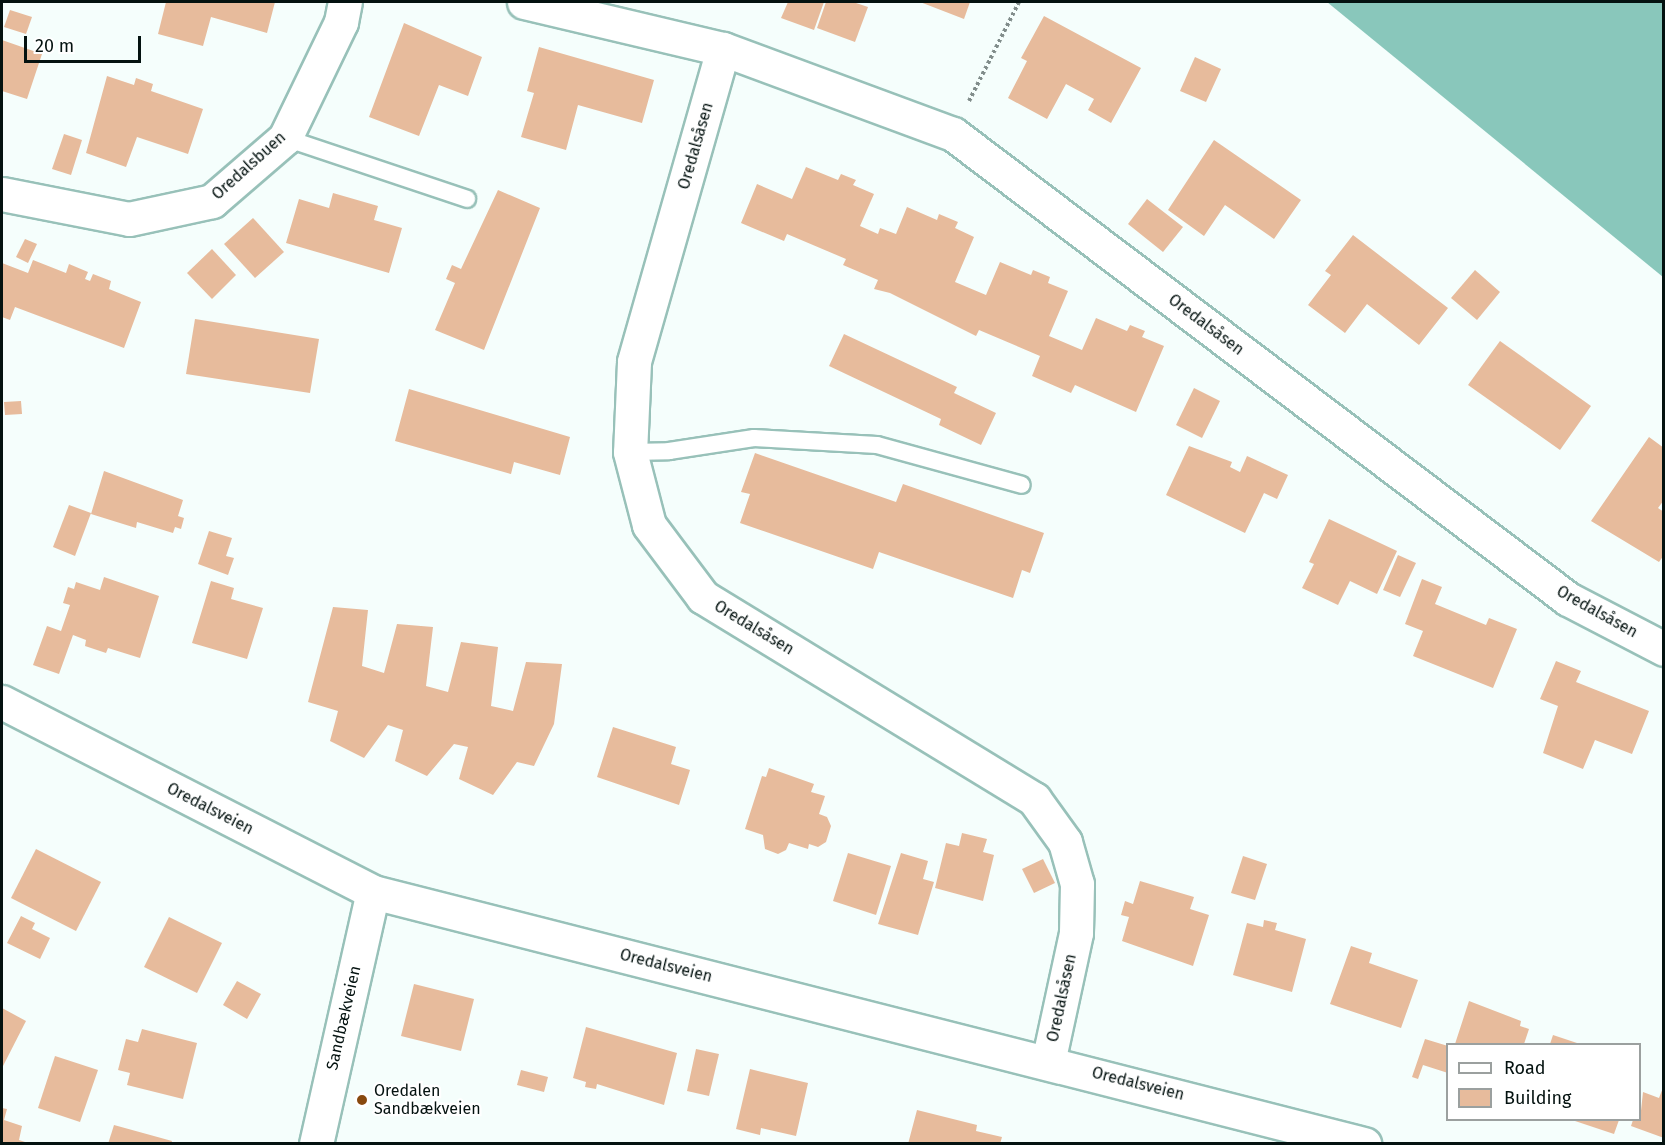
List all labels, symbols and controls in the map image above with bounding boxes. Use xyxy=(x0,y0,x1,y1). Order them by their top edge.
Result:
scale bar xyxy=(27,24,144,62)
text: 20 m xyxy=(35,35,74,57)
street label: Oredalsåsen xyxy=(674,100,718,192)
street label: Oredalsbuen xyxy=(208,128,290,204)
street label: Oredalsåsen xyxy=(1164,290,1248,360)
street label: Oredalsåsen xyxy=(1553,582,1641,642)
street label: Oredalsåsen xyxy=(711,597,797,659)
street label: Oredalsveien xyxy=(163,779,257,839)
street label: Oredalsveien xyxy=(618,945,714,987)
street label: Oredalsåsen xyxy=(1043,952,1081,1044)
street label: Sandbækveien xyxy=(323,964,365,1072)
legend xyxy=(1446,1043,1641,1121)
text: Road xyxy=(1504,1057,1546,1079)
street label: Oredalsveien xyxy=(1090,1063,1186,1105)
place label: Oredalen Sandbækveien xyxy=(374,1081,481,1119)
text: Building xyxy=(1504,1087,1571,1109)
marker: Oredalen Sandbækveien xyxy=(355,1093,369,1107)

